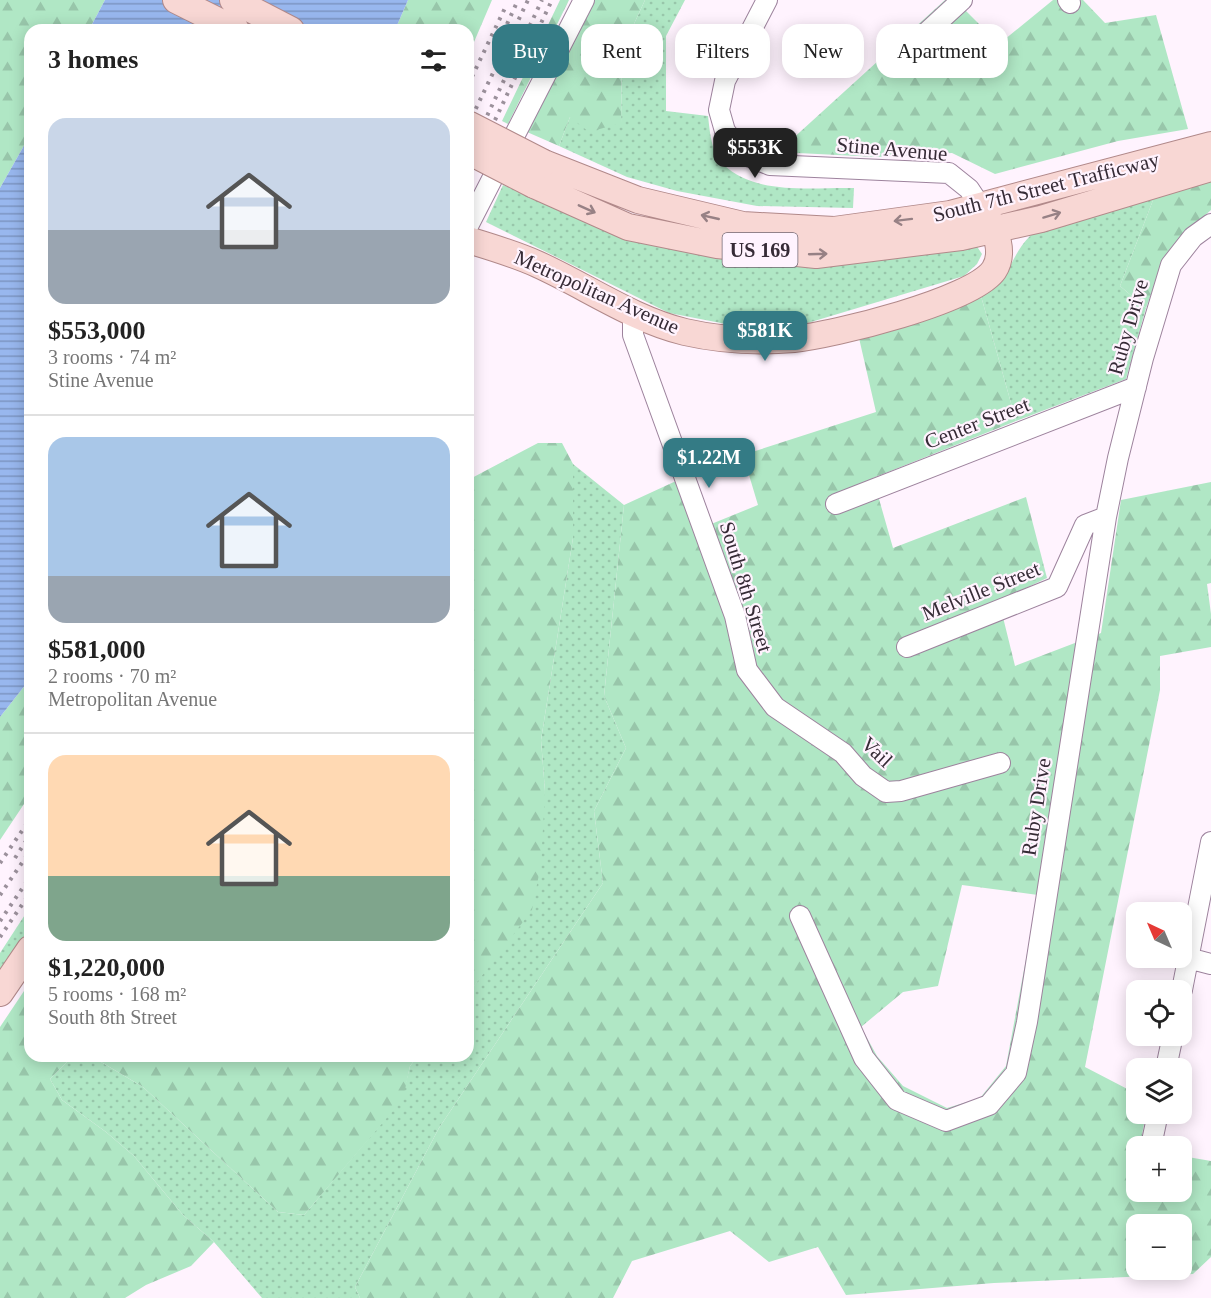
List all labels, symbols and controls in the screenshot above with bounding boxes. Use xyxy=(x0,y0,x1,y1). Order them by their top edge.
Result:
chip: Buy xyxy=(492,24,569,78)
chip: Rent xyxy=(581,24,663,78)
chip: Filters xyxy=(675,24,770,78)
chip: New xyxy=(782,24,864,78)
chip: Apartment xyxy=(876,24,1008,78)
icon: filters xyxy=(417,44,450,77)
text: 3 homes xyxy=(48,45,138,74)
pin: $553K xyxy=(713,128,797,179)
street label: Stine Avenue xyxy=(836,132,948,166)
text: $553K xyxy=(727,136,783,158)
street label: South 7th Street Trafficway xyxy=(930,147,1162,227)
icon: home xyxy=(195,157,303,265)
one-way arrow xyxy=(578,204,596,215)
one-way arrow xyxy=(1042,209,1061,220)
one-way arrow xyxy=(701,211,720,223)
one-way arrow xyxy=(894,215,914,226)
road number: US 169 xyxy=(722,233,798,267)
street label: Metropolitan Avenue xyxy=(511,245,683,339)
one-way arrow xyxy=(808,248,827,260)
street label: Ruby Drive xyxy=(1103,276,1153,378)
pin: $581K xyxy=(723,311,807,362)
text: $553,000 xyxy=(48,316,146,345)
text: $581K xyxy=(737,319,793,341)
text: 3 rooms · 74 m² xyxy=(48,346,176,368)
text: Stine Avenue xyxy=(48,369,154,391)
street label: Center Street xyxy=(921,392,1033,454)
pin: $1.22M xyxy=(660,438,758,489)
text: $1.22M xyxy=(677,446,741,468)
icon: home xyxy=(195,476,303,584)
street label: South 8th Street xyxy=(715,519,777,655)
street label: Melville Street xyxy=(918,556,1044,626)
text: $581,000 xyxy=(48,635,146,664)
text: 2 rooms · 70 m² xyxy=(48,665,176,687)
text: Metropolitan Avenue xyxy=(48,688,217,710)
street label: Vail xyxy=(856,732,898,772)
street label: Ruby Drive xyxy=(1016,756,1056,858)
icon: home xyxy=(195,794,303,902)
north arrow xyxy=(1126,902,1192,968)
map controls xyxy=(1126,902,1192,1280)
text: $1,220,000 xyxy=(48,953,165,982)
button: locate xyxy=(1126,980,1192,1046)
text: 5 rooms · 168 m² xyxy=(48,983,186,1005)
text: South 8th Street xyxy=(48,1006,177,1028)
button: layers xyxy=(1126,1058,1192,1124)
button: + xyxy=(1126,1136,1192,1202)
button: − xyxy=(1126,1214,1192,1280)

